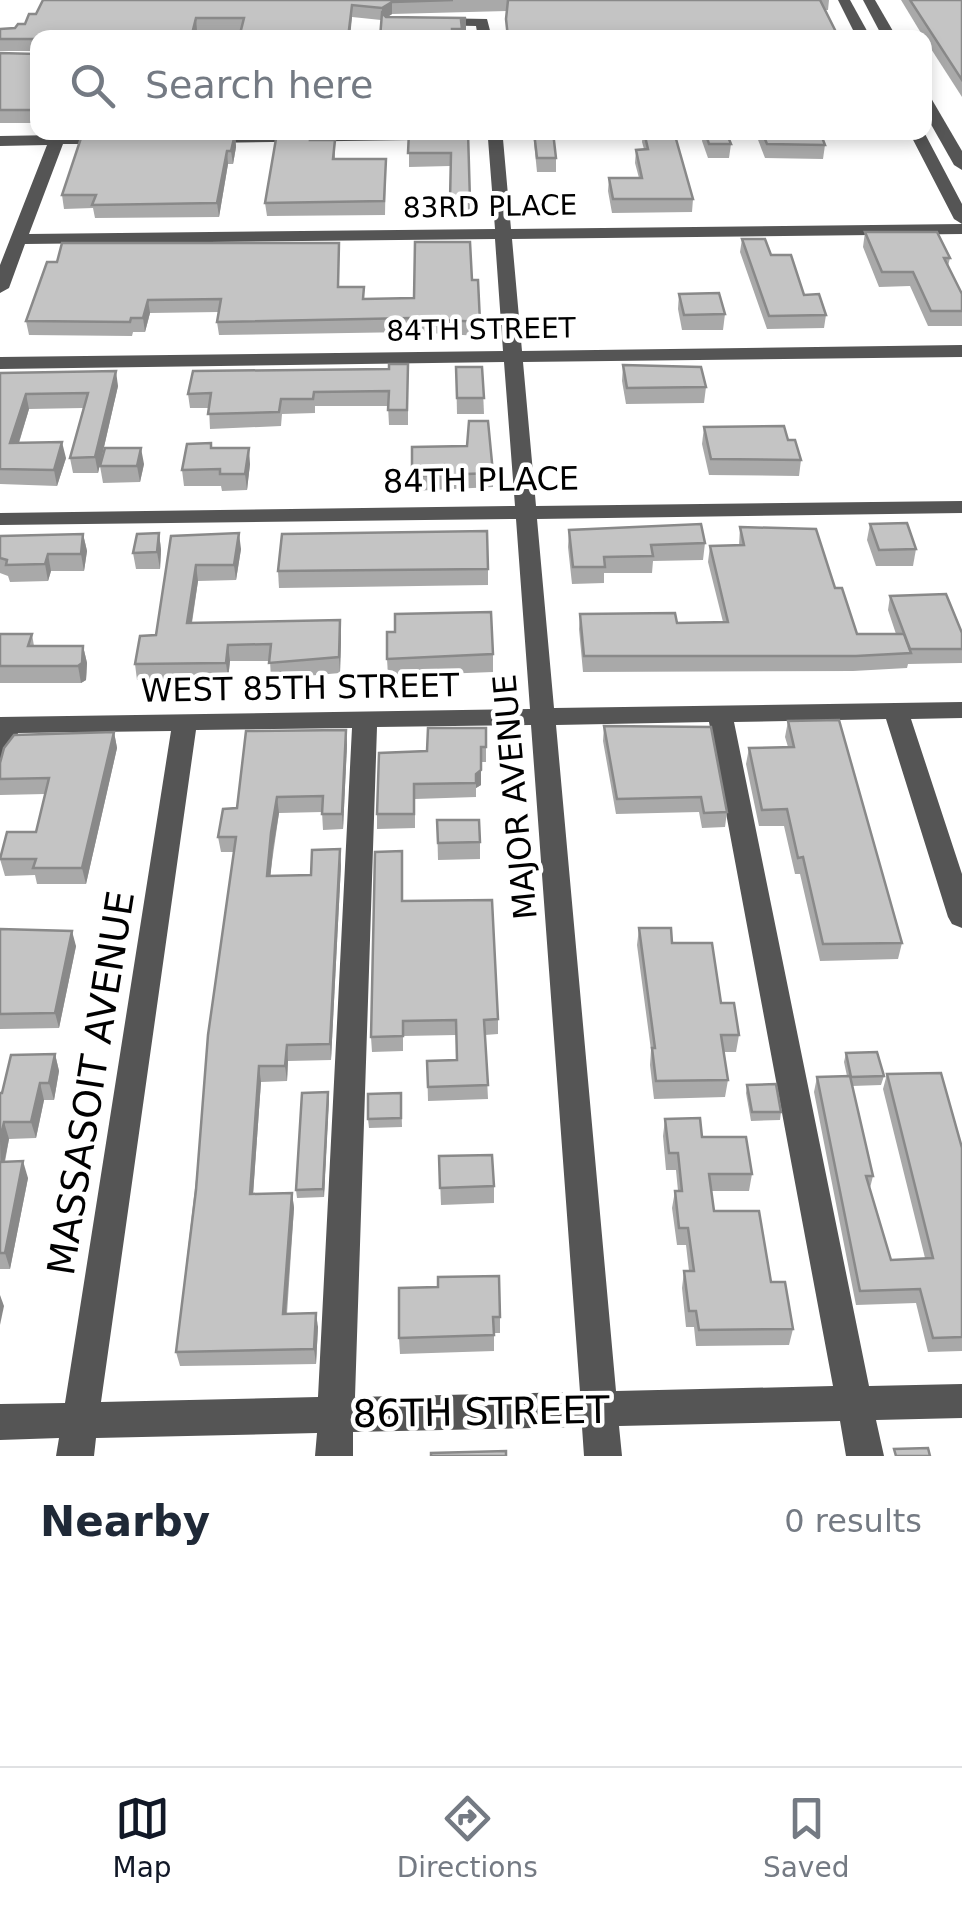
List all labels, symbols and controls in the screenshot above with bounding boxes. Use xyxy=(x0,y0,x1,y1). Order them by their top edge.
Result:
search box xyxy=(30,30,932,140)
icon: search xyxy=(65,58,120,113)
text: Search here xyxy=(145,63,373,107)
street label: 83RD PLACE xyxy=(402,188,578,225)
street label: 84TH STREET xyxy=(386,311,577,348)
street label: 84TH PLACE xyxy=(383,459,579,501)
street label: WEST 85TH STREET xyxy=(140,666,460,710)
street label: MAJOR AVENUE xyxy=(485,673,545,921)
street label: MASSASOIT AVENUE xyxy=(39,888,143,1278)
street label: 86TH STREET xyxy=(352,1388,611,1436)
text: Nearby xyxy=(40,1497,210,1546)
text: 0 results xyxy=(784,1502,922,1540)
tab: Map xyxy=(113,1791,172,1884)
tab: Directions xyxy=(397,1791,538,1884)
tab: Saved xyxy=(763,1791,849,1884)

